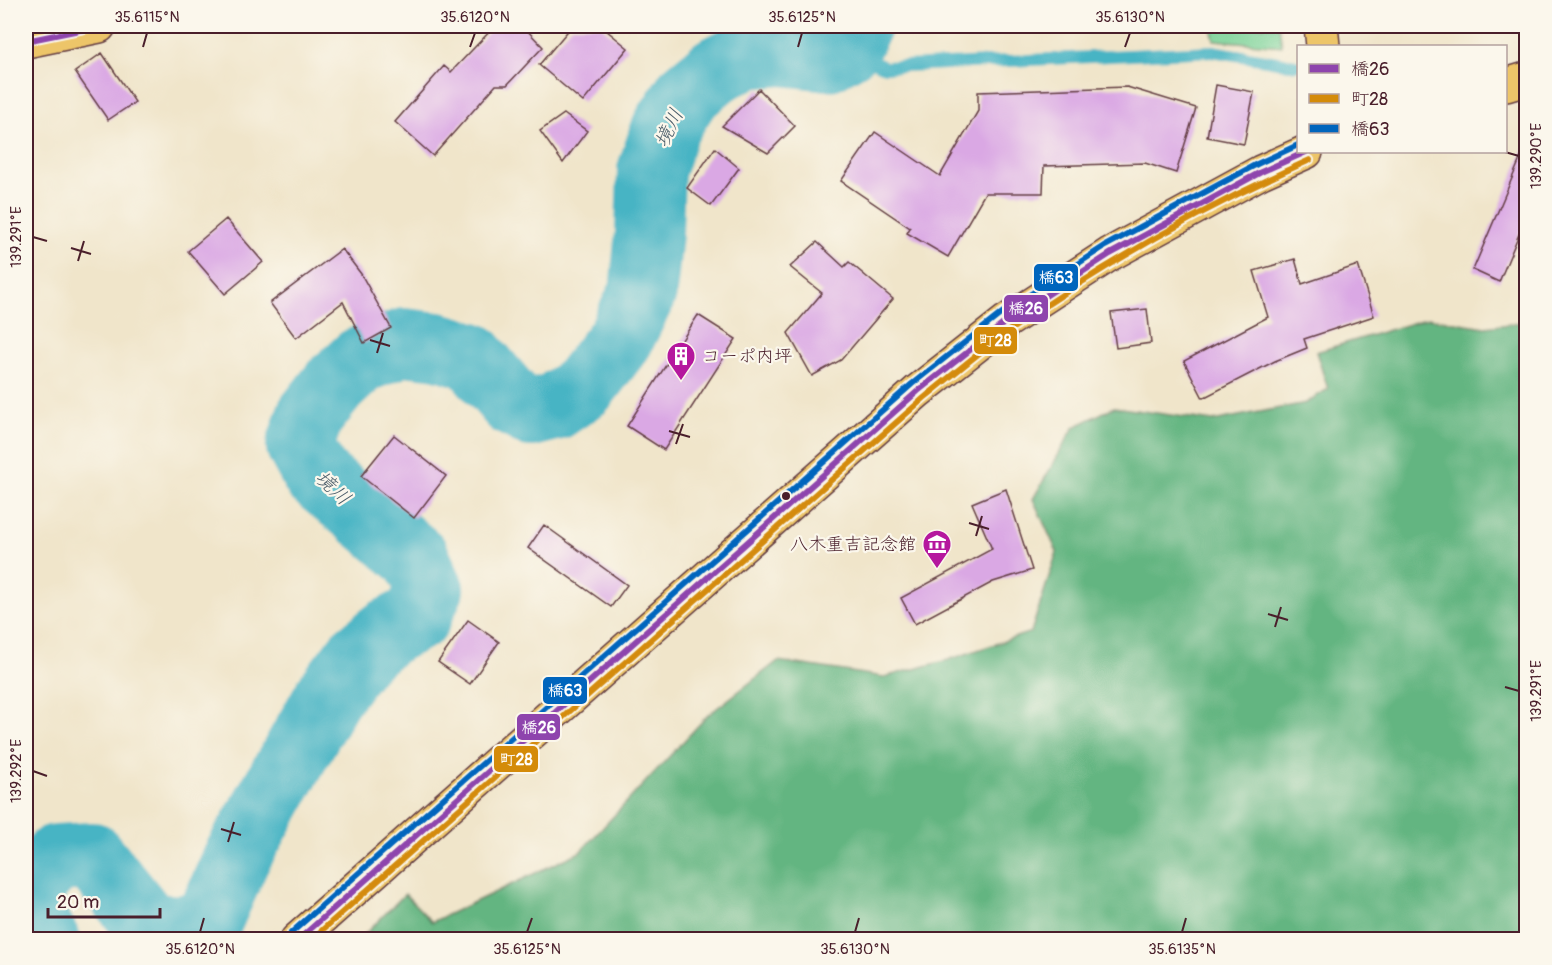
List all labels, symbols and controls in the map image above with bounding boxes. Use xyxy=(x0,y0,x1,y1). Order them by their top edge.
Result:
text: 35.6115°N xyxy=(114,8,180,27)
text: 35.6120°N xyxy=(440,8,510,27)
text: 35.6125°N xyxy=(768,8,836,27)
text: 35.6130°N xyxy=(1095,8,1165,27)
legend xyxy=(1297,45,1507,153)
text: 橋26 xyxy=(1351,58,1390,81)
text: 町28 xyxy=(1351,88,1388,111)
water label: 境川 xyxy=(649,105,689,151)
text: 橋63 xyxy=(1351,118,1390,141)
text: 139.290°E xyxy=(1527,123,1546,189)
text: 139.291°E xyxy=(7,206,26,268)
line badge: 橋63 xyxy=(1033,263,1079,292)
text: 橋63 xyxy=(1039,268,1073,288)
line badge: 橋26 xyxy=(1003,294,1049,323)
text: 橋26 xyxy=(1009,299,1043,319)
line badge: 町28 xyxy=(973,326,1018,355)
text: 町28 xyxy=(978,331,1012,351)
building icon: コーポ内坪 xyxy=(665,340,697,382)
place label: コーポ内坪 xyxy=(702,345,792,368)
water label: 境川 xyxy=(310,465,356,511)
unlabelled marker xyxy=(780,490,792,502)
museum icon: 八木重吉記念館 xyxy=(921,528,953,570)
place label: 八木重吉記念館 xyxy=(790,533,916,556)
text: 139.291°E xyxy=(1527,660,1546,722)
line badge: 橋63 xyxy=(542,676,588,705)
text: 橋63 xyxy=(548,681,582,701)
line badge: 橋26 xyxy=(516,713,561,741)
text: 橋26 xyxy=(522,718,556,738)
text: 139.292°E xyxy=(7,739,26,803)
line badge: 町28 xyxy=(493,745,539,773)
text: 町28 xyxy=(499,750,533,770)
scale bar xyxy=(48,881,160,919)
text: 20 m xyxy=(57,891,99,914)
text: 35.6120°N xyxy=(165,940,235,959)
text: 35.6125°N xyxy=(493,940,561,959)
text: 35.6130°N xyxy=(820,940,890,959)
text: 35.6135°N xyxy=(1148,940,1216,959)

